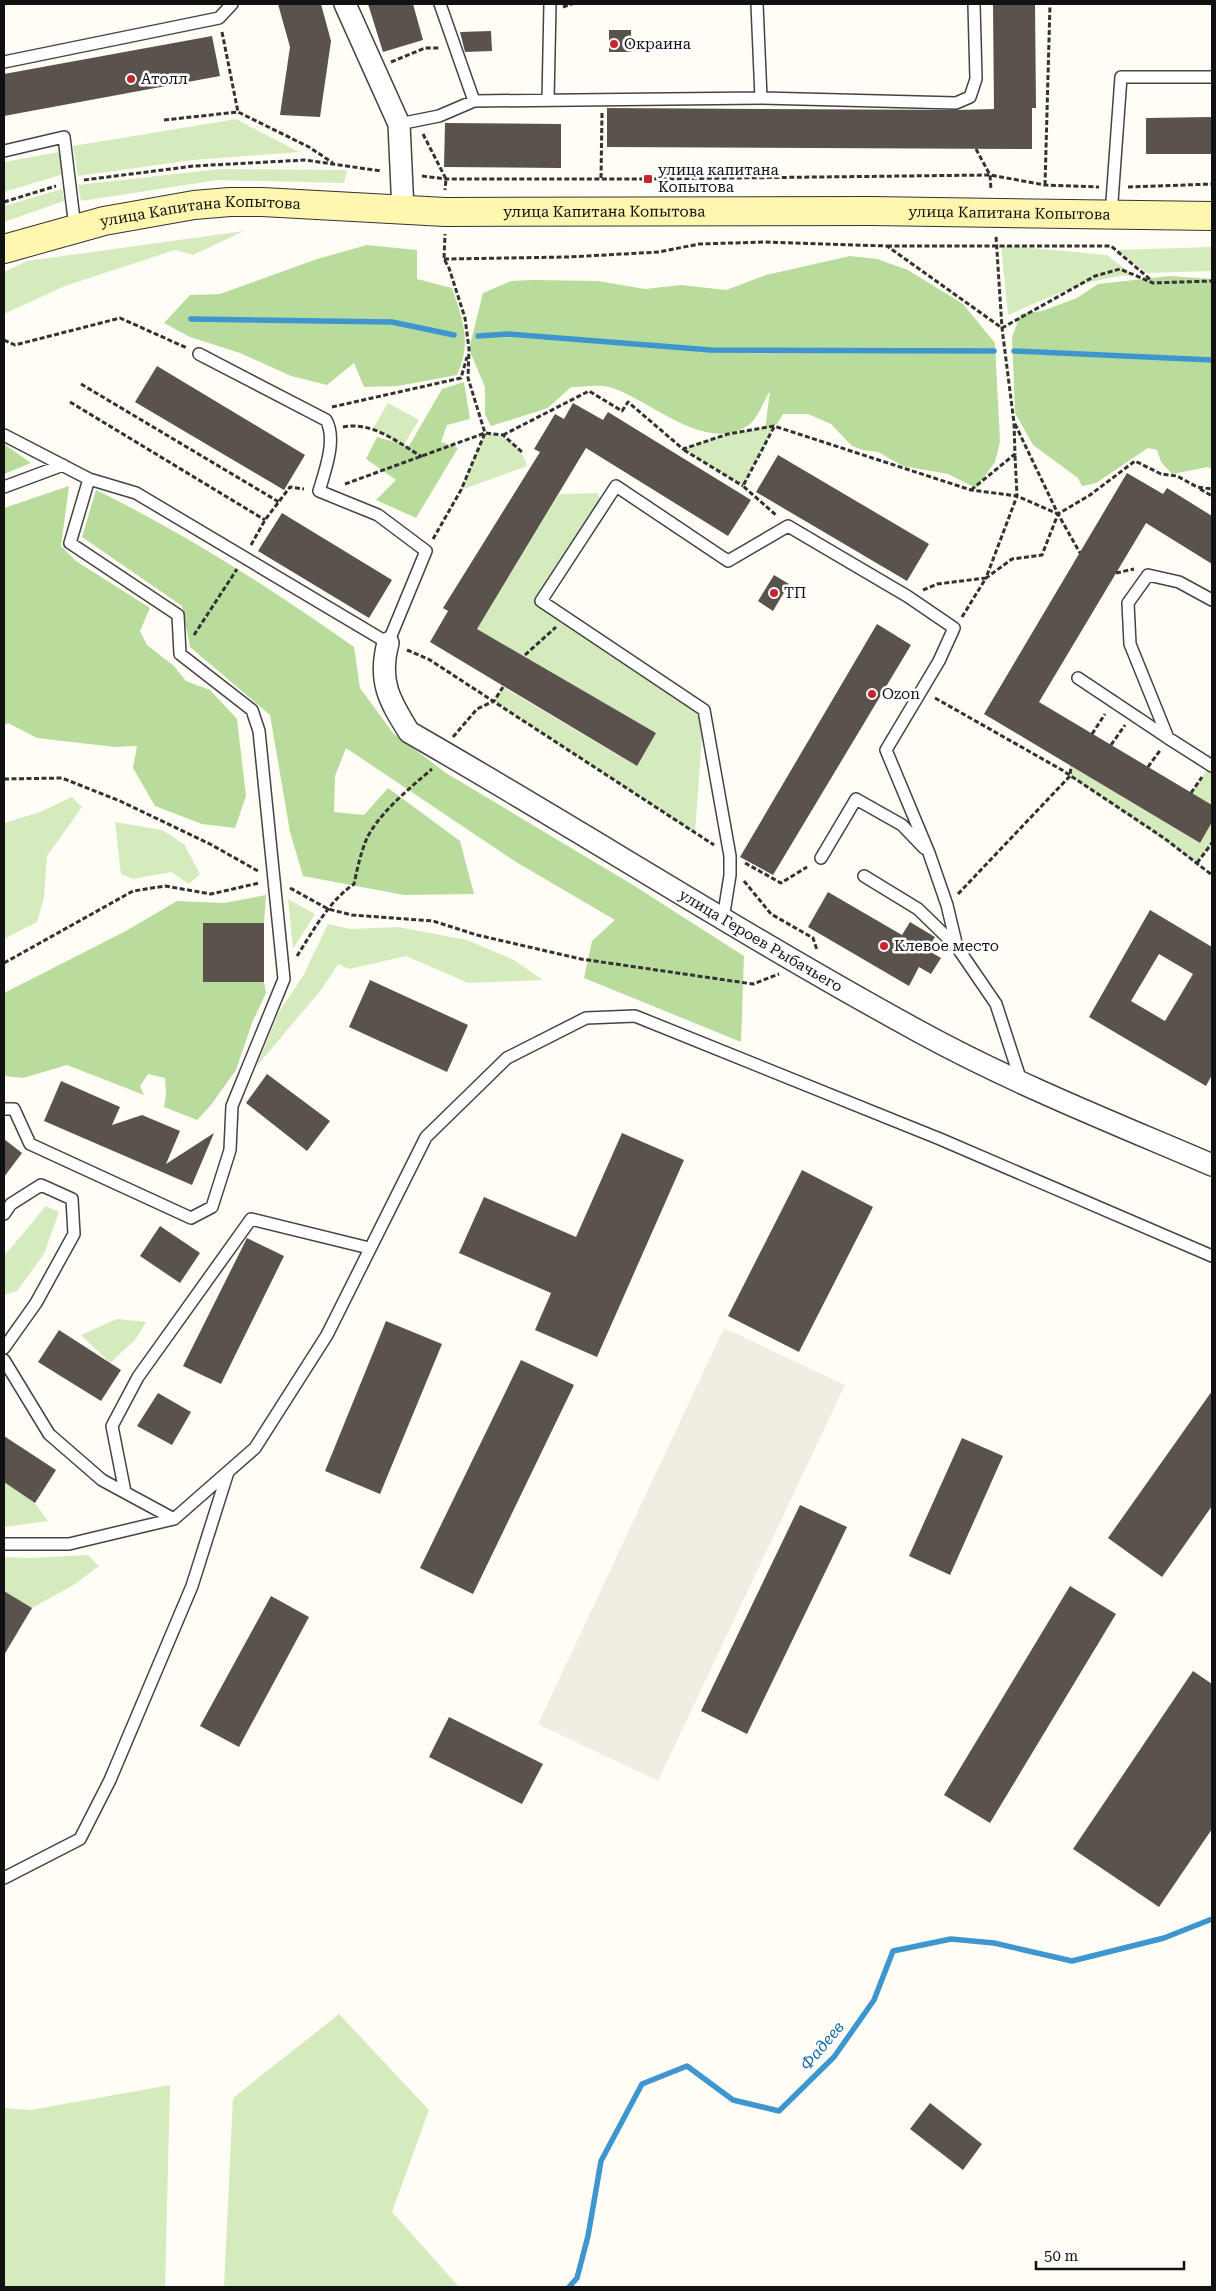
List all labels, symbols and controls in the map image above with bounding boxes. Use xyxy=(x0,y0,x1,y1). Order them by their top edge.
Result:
place label: Окраина xyxy=(624,35,691,53)
marker: Окраина xyxy=(608,38,620,50)
place label: Атолл xyxy=(141,70,188,88)
marker: Атолл xyxy=(125,73,137,85)
place label: улица капитана Копытова xyxy=(658,161,779,196)
marker: улица капитана Копытова xyxy=(642,173,654,185)
street label: улица Капитана Копытова xyxy=(99,193,301,231)
street label: улица Капитана Копытова xyxy=(503,202,705,221)
street label: улица Капитана Копытова xyxy=(908,203,1111,224)
place label: ТП xyxy=(784,584,806,602)
marker: ТП xyxy=(768,587,780,599)
place label: Ozon xyxy=(882,685,920,703)
marker: Ozon xyxy=(866,688,878,700)
street label: улица Героев Рыбачьего xyxy=(676,886,846,996)
place label: Клевое место xyxy=(894,937,999,955)
marker: Клевое место xyxy=(878,940,890,952)
water label: Фадеев xyxy=(797,2017,848,2073)
scale bar xyxy=(1036,2238,1184,2270)
text: 50 m xyxy=(1044,2247,1079,2265)

